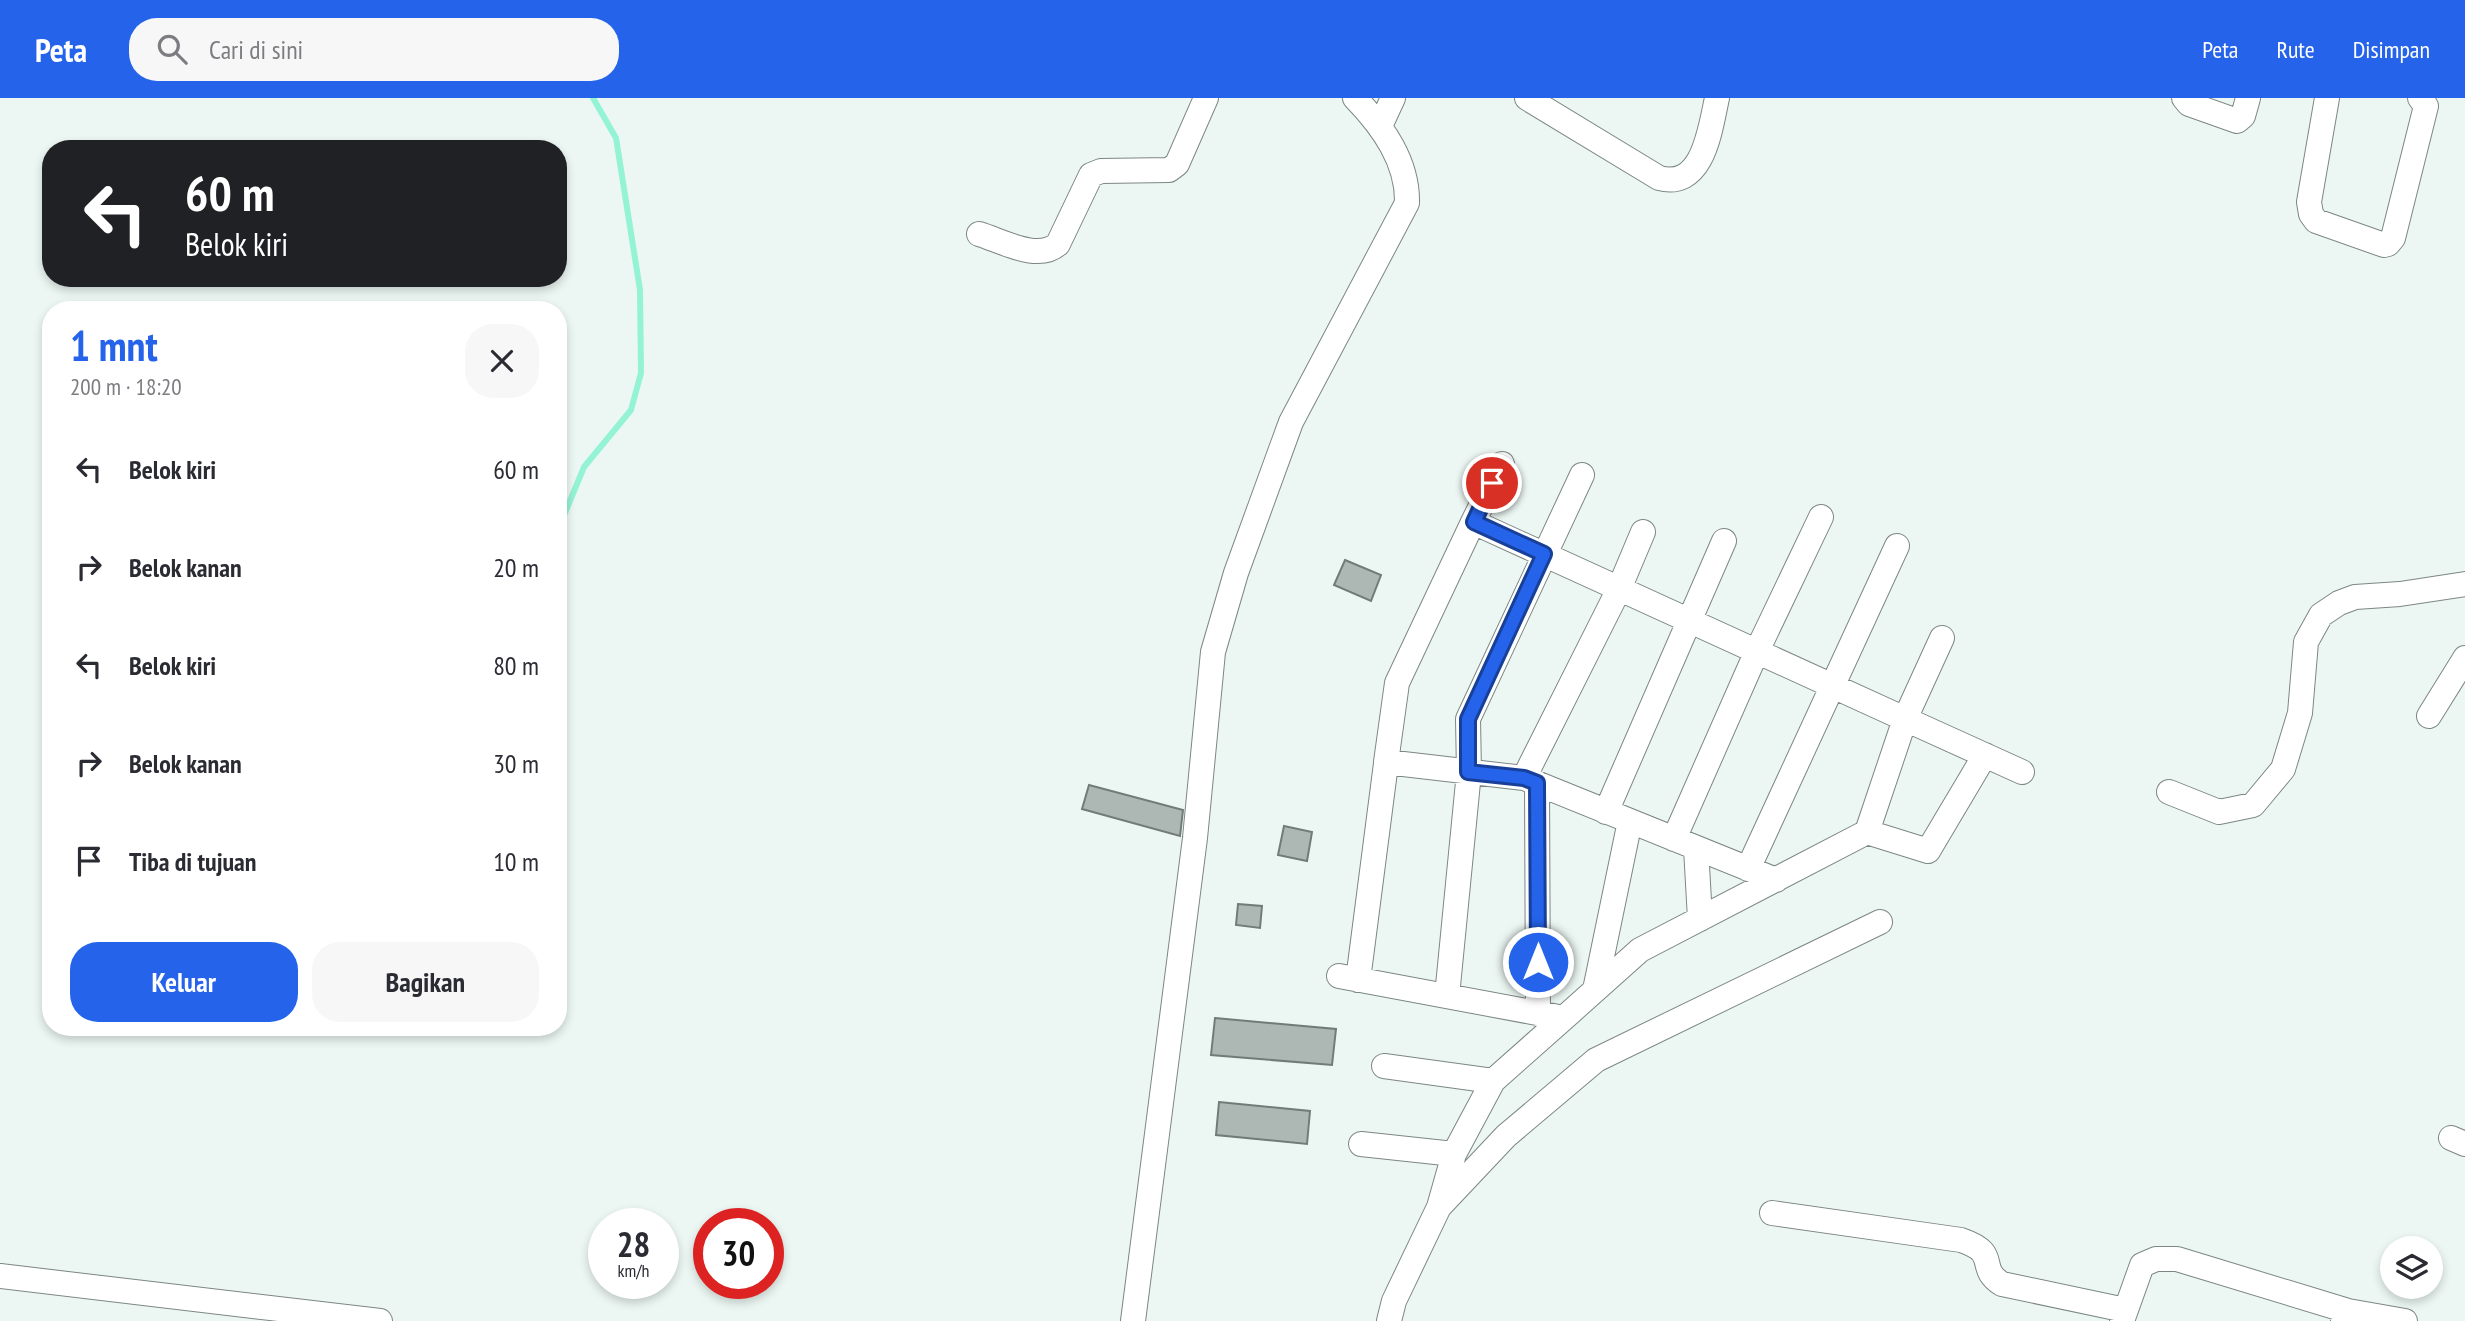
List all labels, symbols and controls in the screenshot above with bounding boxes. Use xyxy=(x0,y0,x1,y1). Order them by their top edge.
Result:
search box xyxy=(129,18,619,81)
text: Peta xyxy=(35,28,87,71)
icon: search xyxy=(153,30,191,68)
text: Cari di sini xyxy=(209,33,303,66)
text: Peta xyxy=(2202,34,2238,65)
text: Rute xyxy=(2276,34,2315,65)
text: Disimpan xyxy=(2353,34,2430,65)
text: 60 m xyxy=(185,161,274,225)
icon: left xyxy=(70,168,161,259)
text: Belok kiri xyxy=(185,223,288,265)
text: 1 mnt xyxy=(70,318,158,373)
button: close xyxy=(465,324,539,398)
text: 200 m · 18:20 xyxy=(70,372,182,401)
icon: left xyxy=(70,450,108,488)
text: Belok kiri xyxy=(129,453,216,486)
text: 60 m xyxy=(493,453,539,486)
pin xyxy=(1462,453,1522,513)
icon: arrive xyxy=(1473,464,1511,502)
icon: right xyxy=(70,548,108,586)
text: Belok kanan xyxy=(129,551,242,584)
text: 20 m xyxy=(493,551,539,584)
icon: left xyxy=(70,646,108,684)
text: Belok kiri xyxy=(129,649,216,682)
text: 80 m xyxy=(493,649,539,682)
icon: right xyxy=(70,744,108,782)
text: Belok kanan xyxy=(129,747,242,780)
text: 30 m xyxy=(493,747,539,780)
icon: arrive xyxy=(70,842,108,880)
text: Tiba di tujuan xyxy=(129,845,257,878)
text: 10 m xyxy=(493,845,539,878)
position arrow xyxy=(1501,925,1575,999)
button: Keluar xyxy=(70,942,298,1022)
button: Bagikan xyxy=(312,942,539,1022)
speed limit sign: 30 xyxy=(693,1208,784,1299)
text: 28 xyxy=(617,1221,650,1267)
map controls xyxy=(2380,1236,2443,1299)
button: layers xyxy=(2380,1236,2443,1299)
text: km/h xyxy=(618,1259,649,1282)

